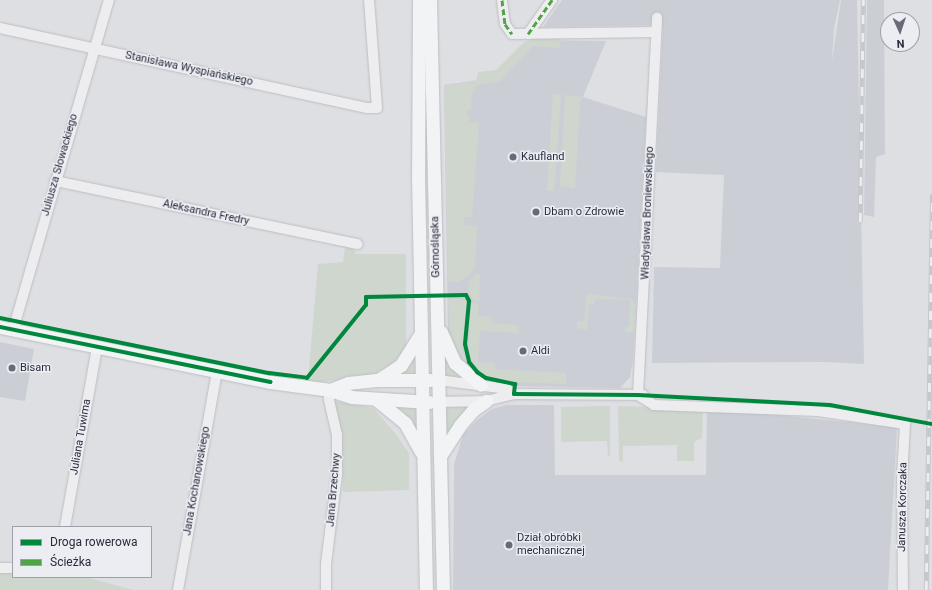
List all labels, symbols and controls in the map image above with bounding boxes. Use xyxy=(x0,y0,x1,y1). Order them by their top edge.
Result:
north arrow xyxy=(880,12,920,52)
text: N xyxy=(896,37,905,50)
street label: Stanisława Wyspiańskiego xyxy=(124,49,254,89)
street label: Juliusza Słowackiego xyxy=(39,112,81,218)
street label: Władysława Broniewskiego xyxy=(639,146,657,280)
place label: Kaufland xyxy=(521,150,564,164)
marker: Kaufland xyxy=(508,152,518,162)
street label: Aleksandra Fredry xyxy=(162,197,250,229)
place label: Dbam o Zdrowie xyxy=(544,205,624,219)
marker: Dbam o Zdrowie xyxy=(531,207,541,217)
street label: Górnośląska xyxy=(429,216,443,278)
place label: Aldi xyxy=(531,344,550,358)
marker: Aldi xyxy=(518,346,528,356)
place label: Bisam xyxy=(20,361,51,375)
marker: Bisam xyxy=(7,363,17,373)
street label: Juliana Tuwima xyxy=(68,398,94,476)
street label: Jana Kochanowskiego xyxy=(181,425,213,537)
street label: Jana Brzechwy xyxy=(324,453,344,527)
street label: Janusza Korczaka xyxy=(896,462,910,552)
legend xyxy=(12,526,152,578)
place label: Dział obróbki mechanicznej xyxy=(517,532,585,558)
text: Droga rowerowa xyxy=(50,535,137,549)
marker: Dział obróbki mechanicznej xyxy=(504,540,514,550)
text: Ścieżka xyxy=(50,555,91,569)

